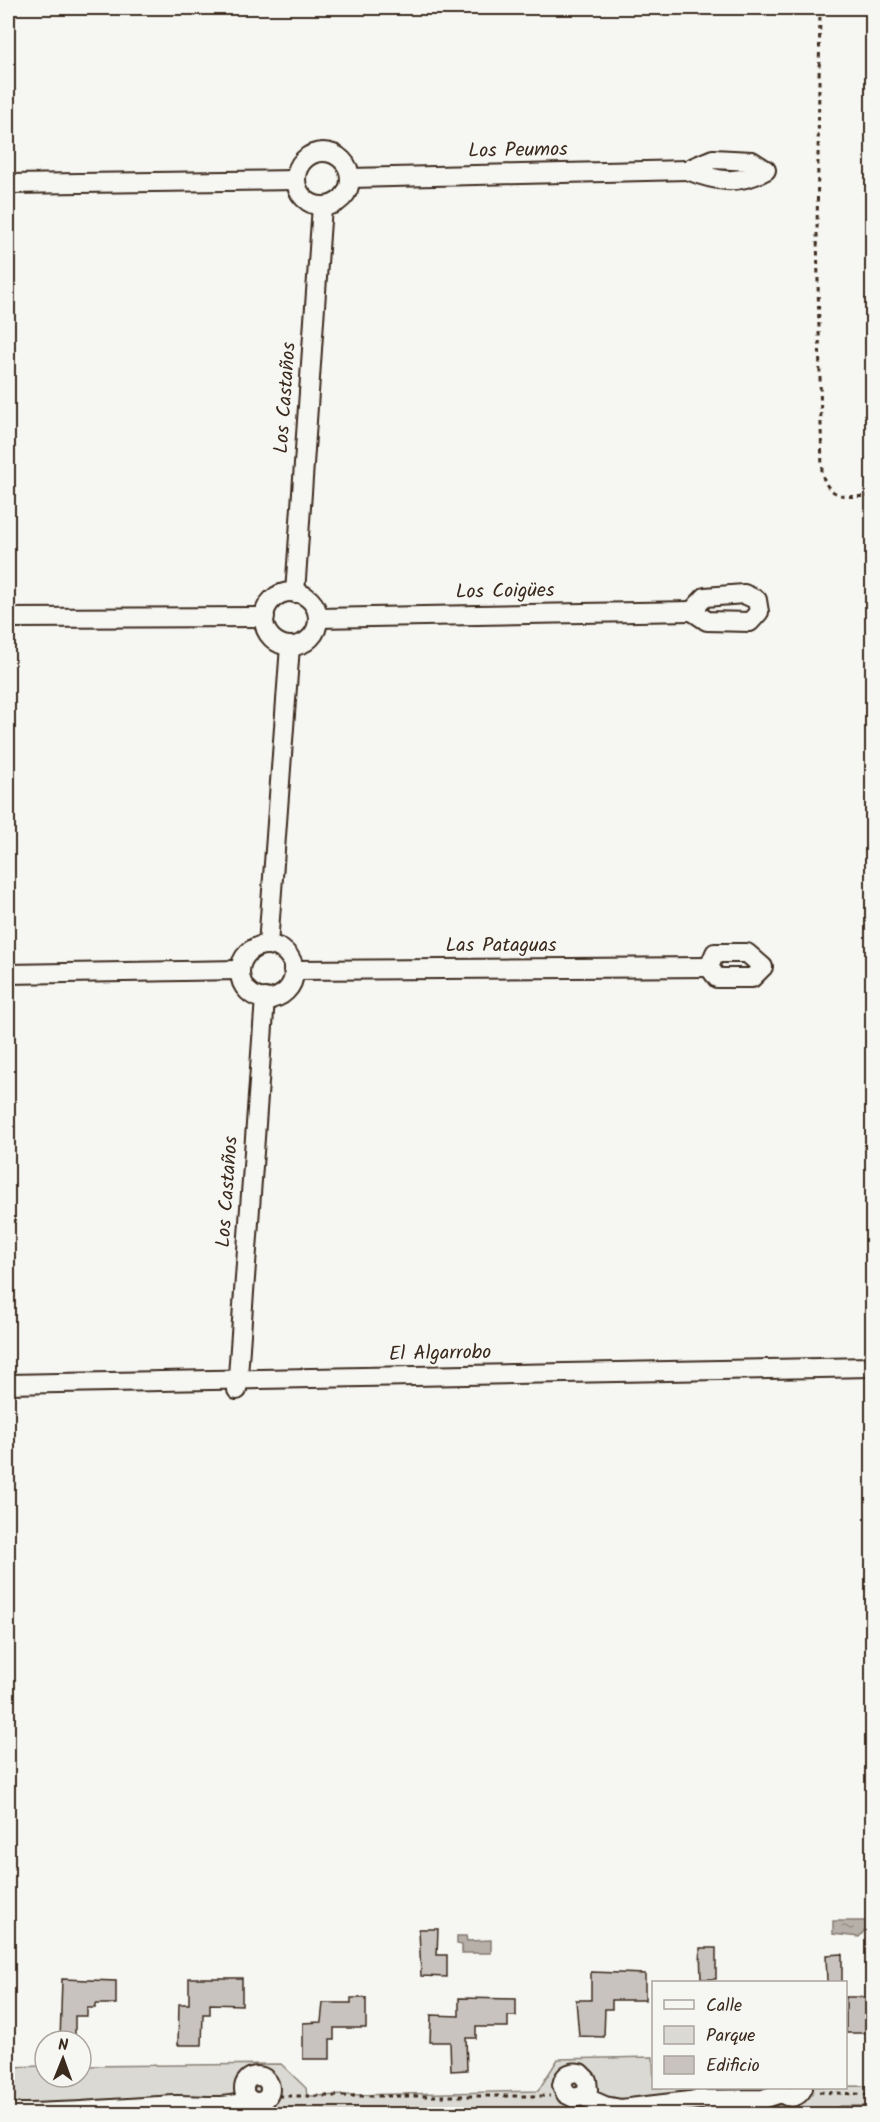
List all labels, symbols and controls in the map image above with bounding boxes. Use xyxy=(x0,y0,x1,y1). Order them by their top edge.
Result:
street label: Los Peumos xyxy=(468,134,569,168)
street label: Los Castaños xyxy=(266,341,306,455)
street label: Los Coigües xyxy=(455,575,555,609)
street label: Las Pataguas xyxy=(445,930,557,962)
street label: Los Castaños xyxy=(208,1135,248,1249)
street label: El Algarrobo xyxy=(389,1337,491,1371)
legend xyxy=(652,1981,847,2089)
text: Calle xyxy=(706,1992,742,2021)
text: Parque xyxy=(706,2022,755,2051)
north arrow xyxy=(33,2029,93,2089)
text: N xyxy=(58,2033,69,2058)
text: Edificio xyxy=(706,2052,760,2081)

